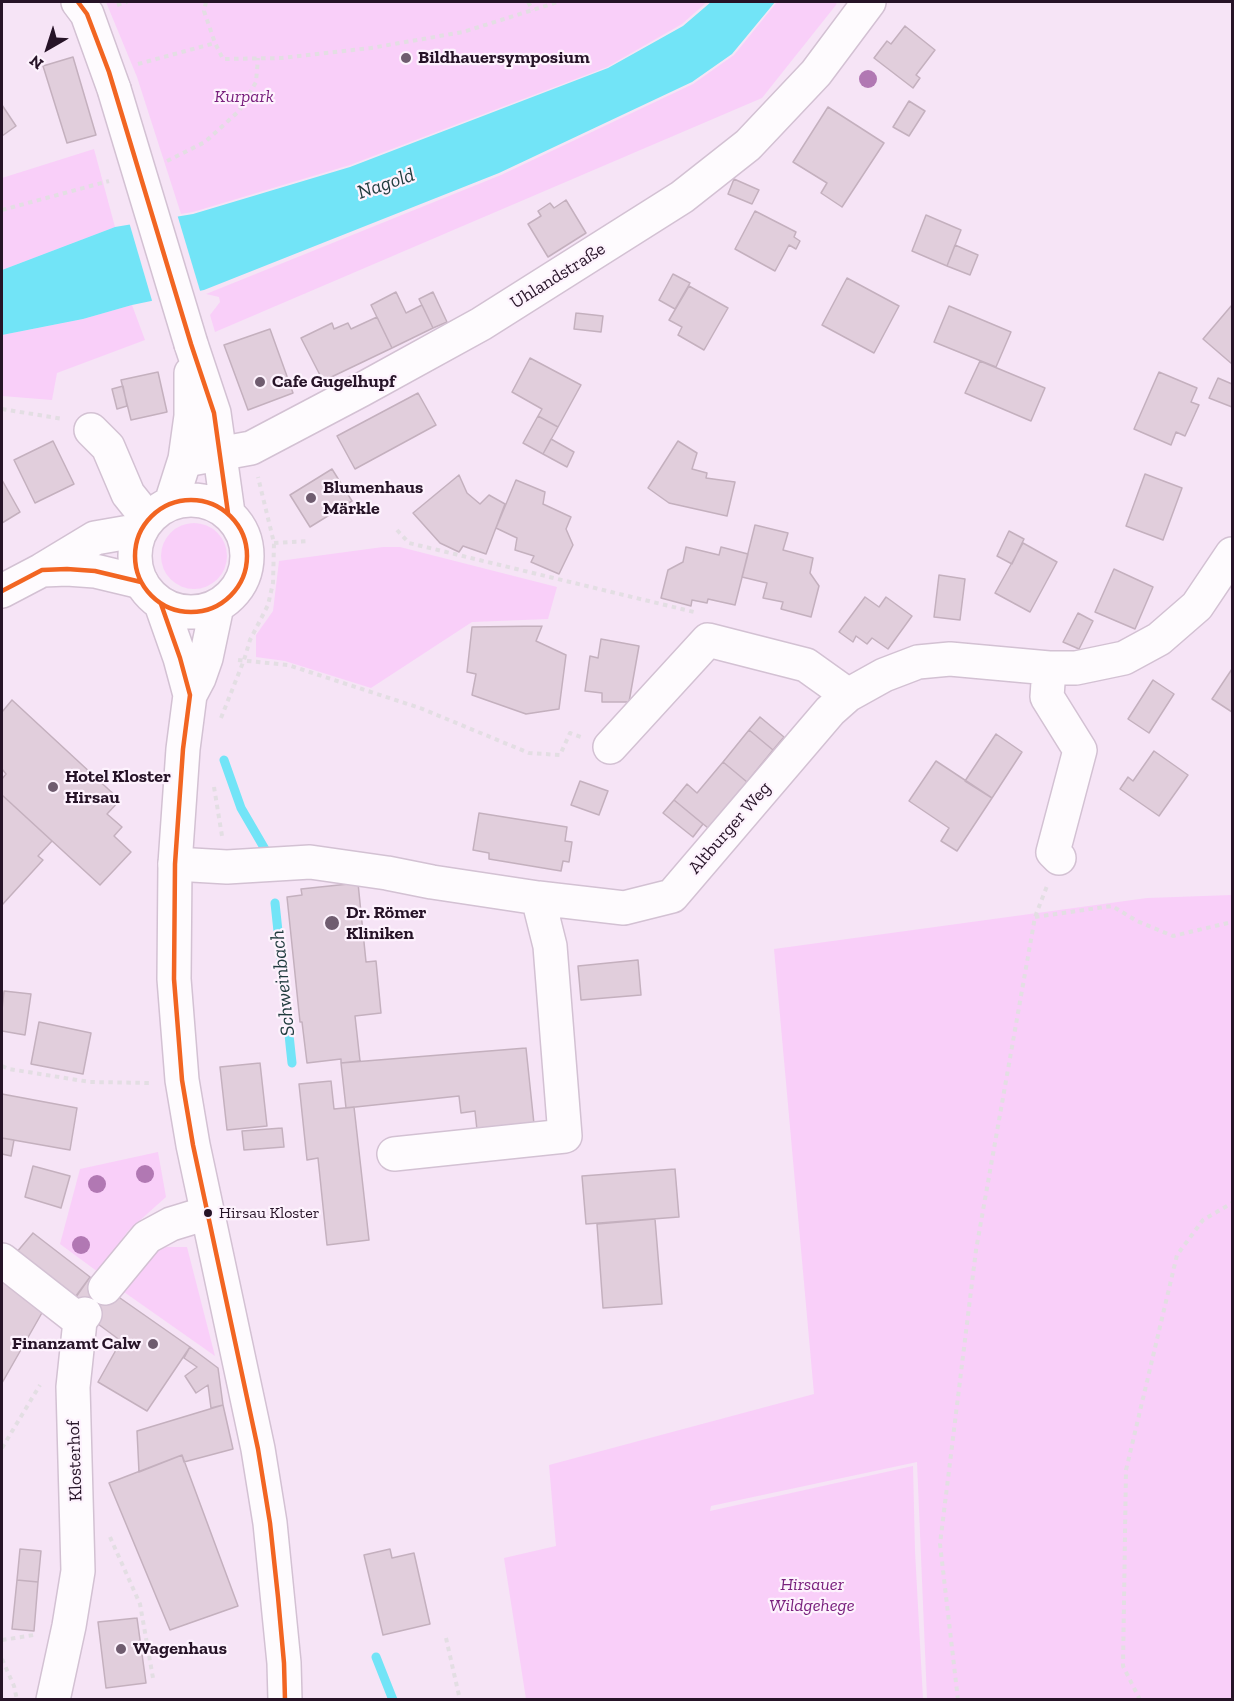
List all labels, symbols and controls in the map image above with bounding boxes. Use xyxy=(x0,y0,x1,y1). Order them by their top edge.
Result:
north arrow xyxy=(18,18,78,78)
place label: Bildhauersymposium xyxy=(418,47,590,69)
text: N xyxy=(26,51,47,74)
marker: Bildhauersymposium xyxy=(399,51,413,65)
park label: Kurpark xyxy=(214,86,274,108)
water label: Nagold xyxy=(354,163,418,205)
street label: Uhlandstraße xyxy=(507,238,609,314)
place label: Cafe Gugelhupf xyxy=(272,371,395,393)
marker: Cafe Gugelhupf xyxy=(253,375,267,389)
place label: Blumenhaus Märkle xyxy=(323,477,423,520)
marker: Blumenhaus Märkle xyxy=(304,491,318,505)
place label: Hotel Kloster Hirsau xyxy=(65,766,171,808)
street label: Altburger Weg xyxy=(684,778,776,878)
marker: Hotel Kloster Hirsau xyxy=(46,780,60,794)
place label: Dr. Römer Kliniken xyxy=(346,902,427,944)
marker: Dr. Römer Kliniken xyxy=(323,914,341,932)
water label: Schweinbach xyxy=(265,929,301,1037)
place label: Hirsau Kloster xyxy=(219,1203,320,1223)
marker: Hirsau Kloster xyxy=(202,1207,214,1219)
place label: Finanzamt Calw xyxy=(12,1333,141,1355)
marker: Finanzamt Calw xyxy=(146,1337,160,1351)
street label: Klosterhof xyxy=(63,1420,87,1502)
park label: Hirsauer Wildgehege xyxy=(769,1574,855,1616)
place label: Wagenhaus xyxy=(133,1638,227,1660)
marker: Wagenhaus xyxy=(114,1642,128,1656)

